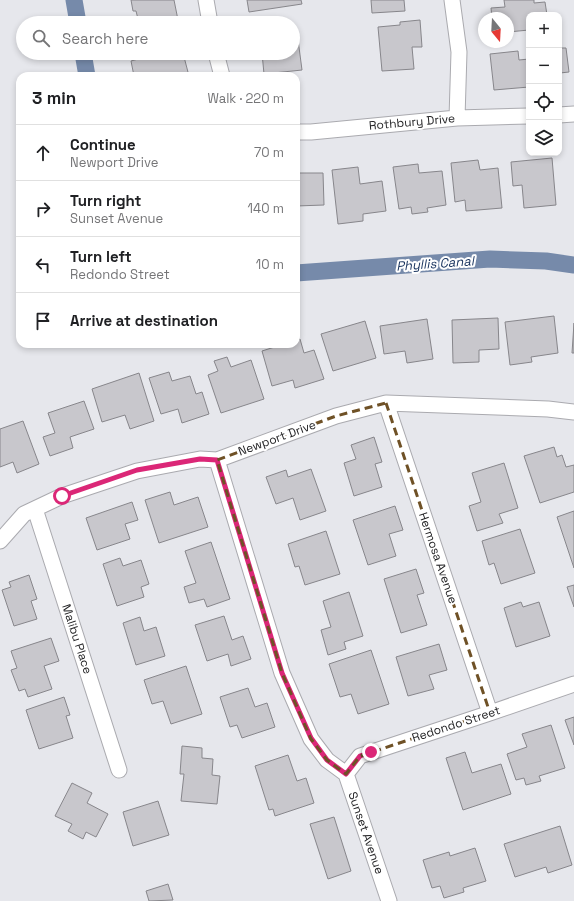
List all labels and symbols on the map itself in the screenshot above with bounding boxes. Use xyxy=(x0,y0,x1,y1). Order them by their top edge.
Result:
north arrow xyxy=(478,12,514,48)
street label: Rothbury Drive xyxy=(368,110,456,134)
water label: Phyllis Canal xyxy=(396,252,476,275)
street label: Newport Drive xyxy=(236,417,318,459)
route start xyxy=(53,487,71,505)
street label: Hermosa Avenue xyxy=(415,510,461,606)
street label: Malibu Place xyxy=(58,602,96,676)
street label: Redondo Street xyxy=(410,702,502,746)
route end xyxy=(362,743,380,761)
street label: Sunset Avenue xyxy=(344,790,388,876)

